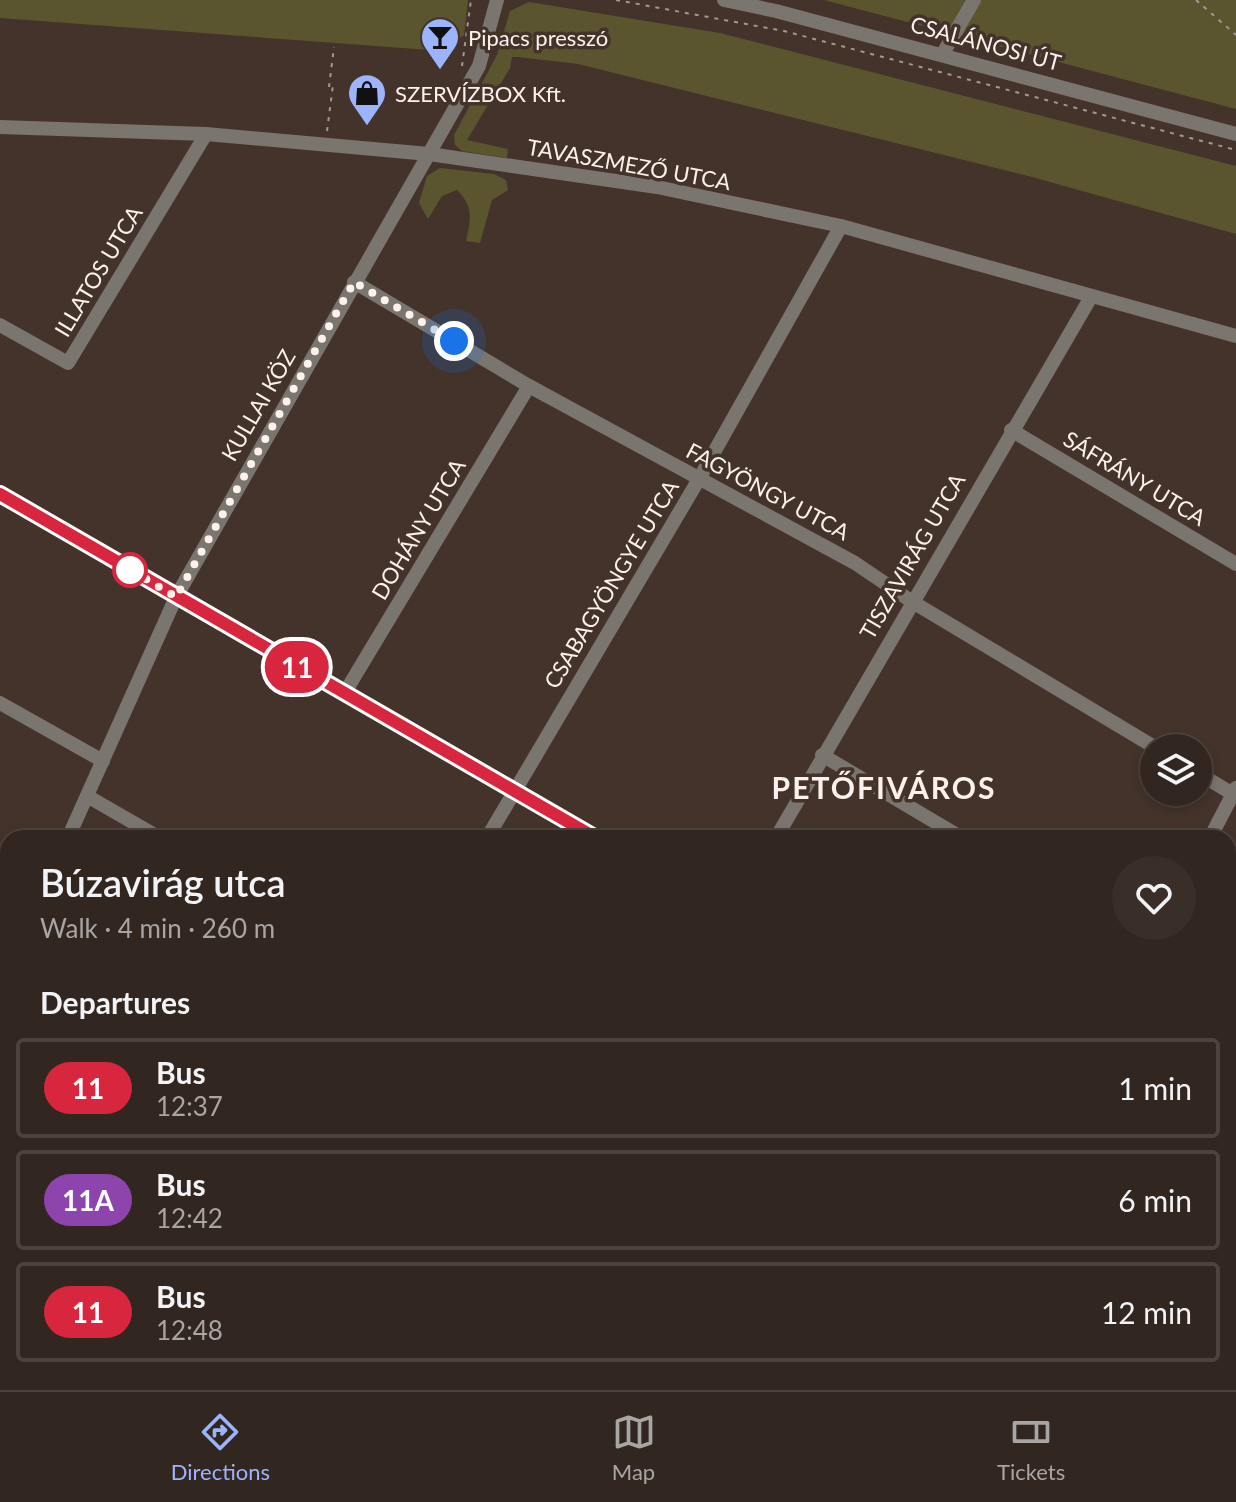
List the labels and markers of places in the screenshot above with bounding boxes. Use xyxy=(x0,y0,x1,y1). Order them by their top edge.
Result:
bar icon: Pipacs presszó xyxy=(419,16,461,71)
place label: Pipacs presszó xyxy=(468,24,608,51)
shop icon: SZERVÍZBOX Kft. xyxy=(346,72,388,127)
place label: SZERVÍZBOX Kft. xyxy=(395,80,566,107)
unlabelled marker xyxy=(113,553,147,587)

